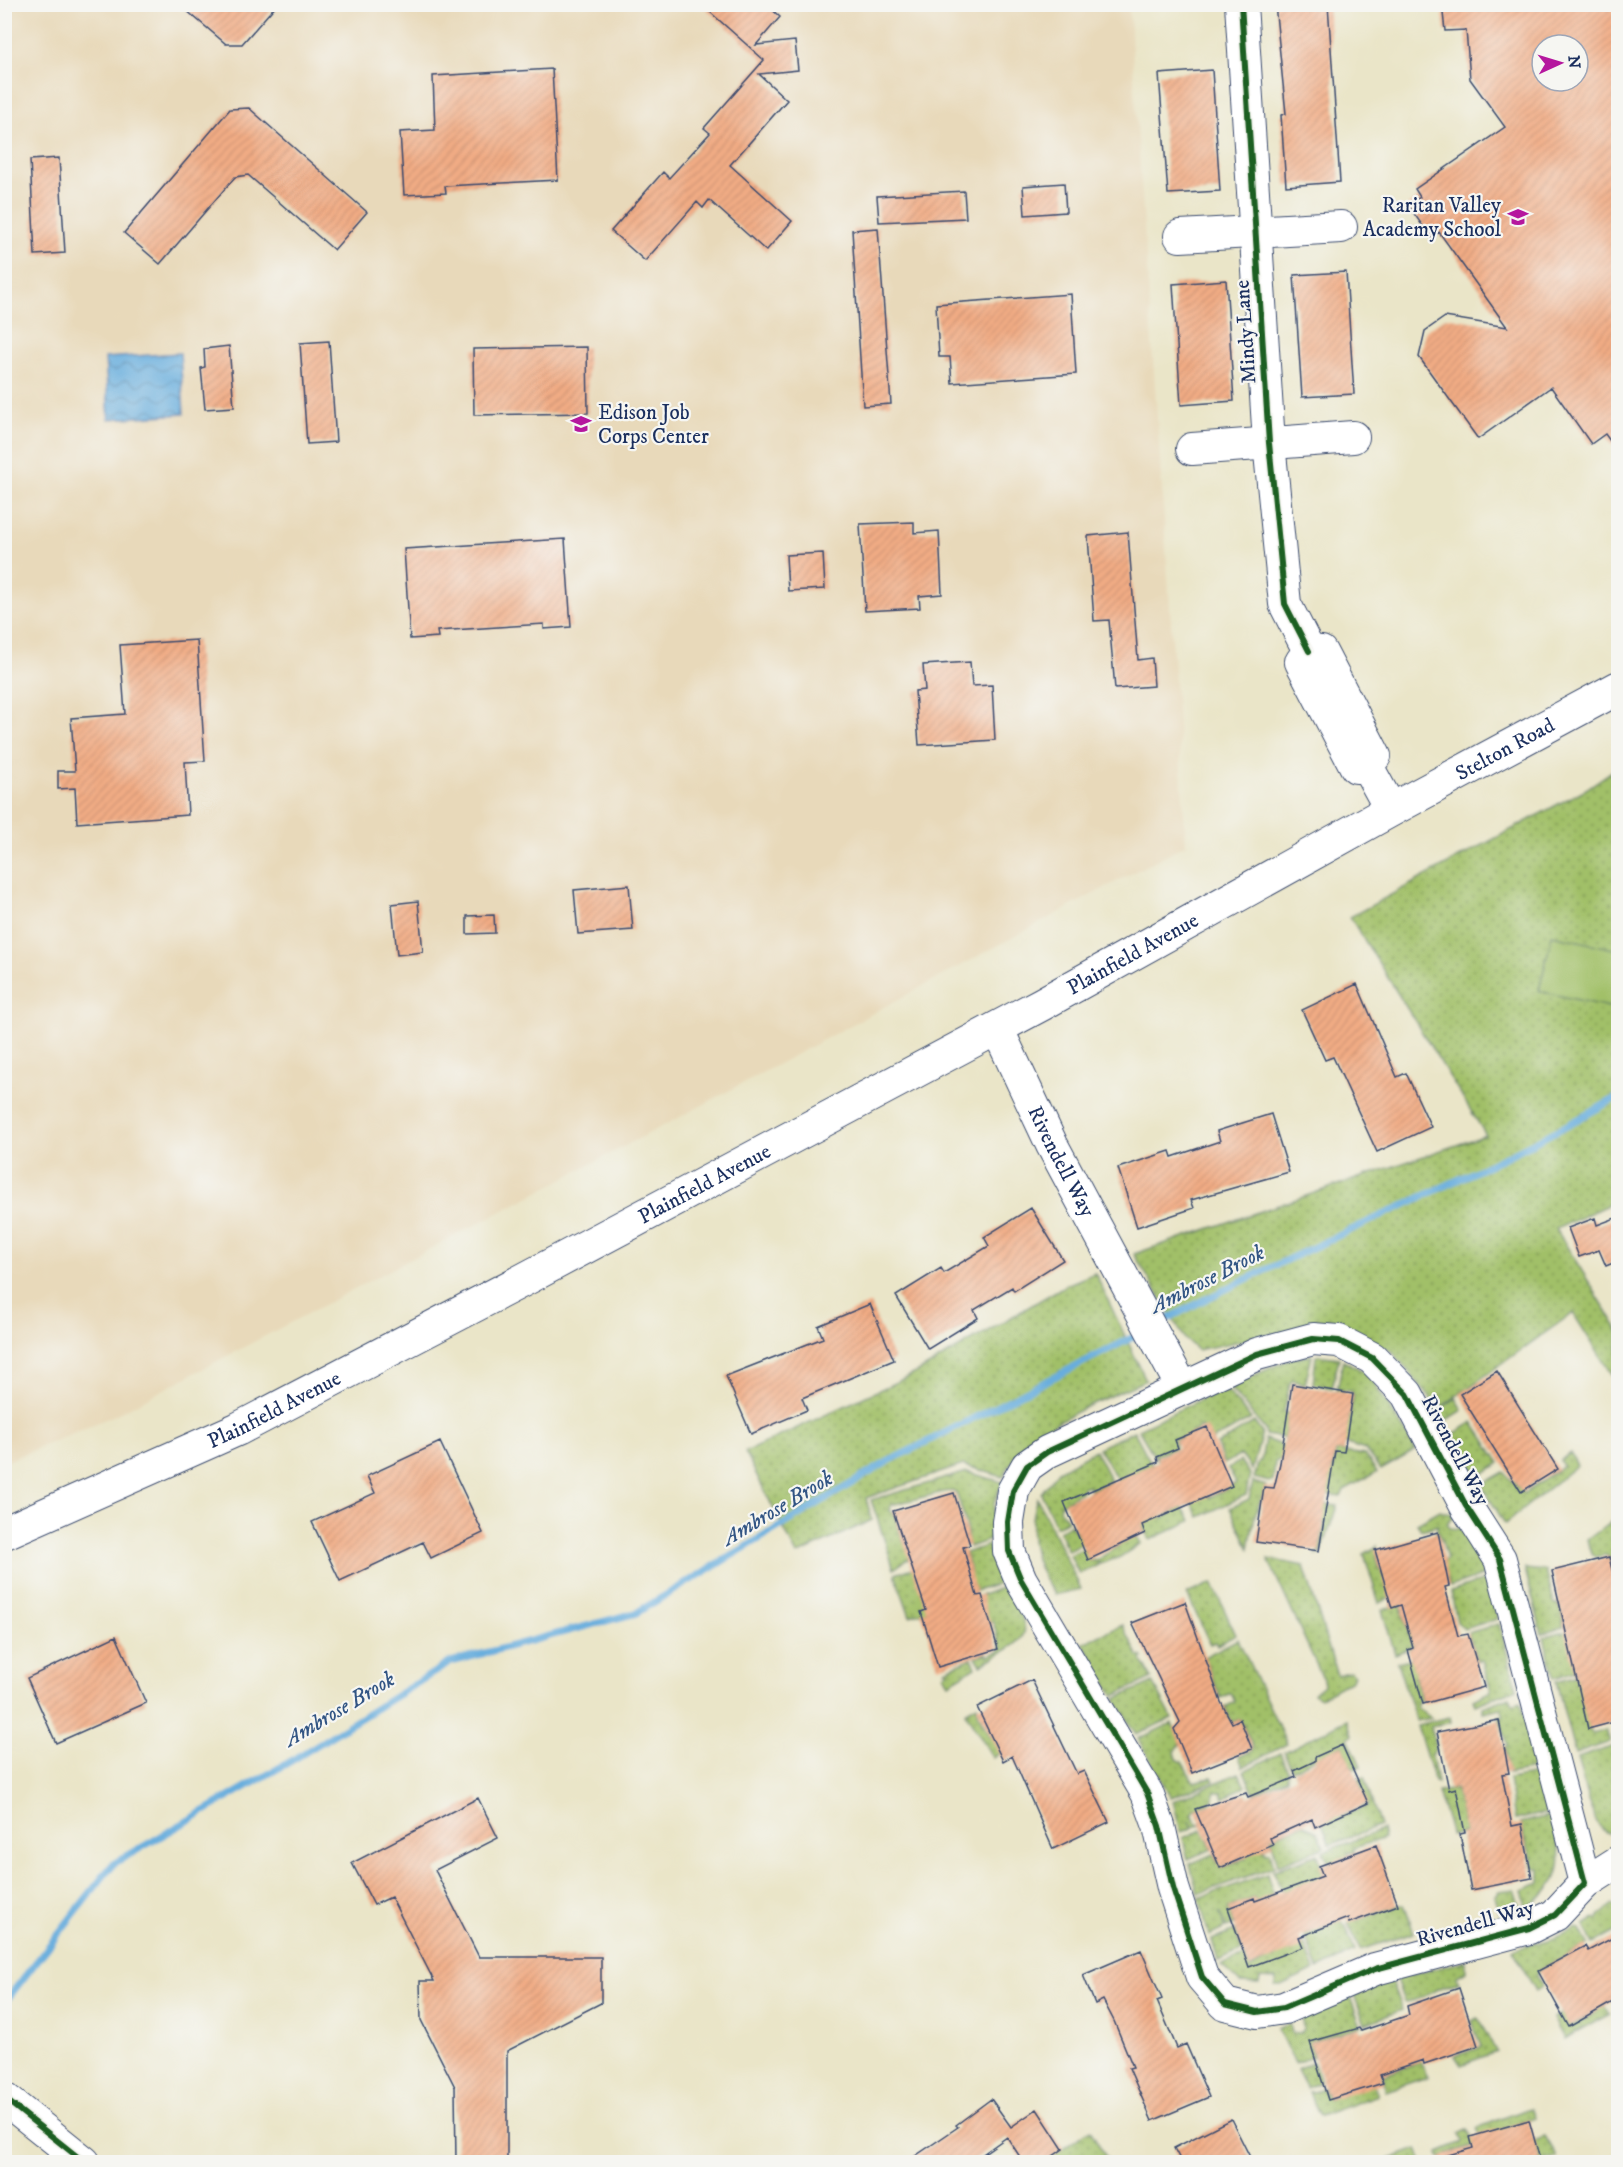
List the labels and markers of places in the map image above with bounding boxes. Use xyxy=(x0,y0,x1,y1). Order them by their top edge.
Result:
place label: Raritan Valley Academy School xyxy=(1363,193,1502,243)
school or university icon: Raritan Valley Academy School xyxy=(1506,205,1530,229)
place label: Edison Job Corps Center xyxy=(598,400,709,450)
school or university icon: Edison Job Corps Center xyxy=(569,412,593,436)

